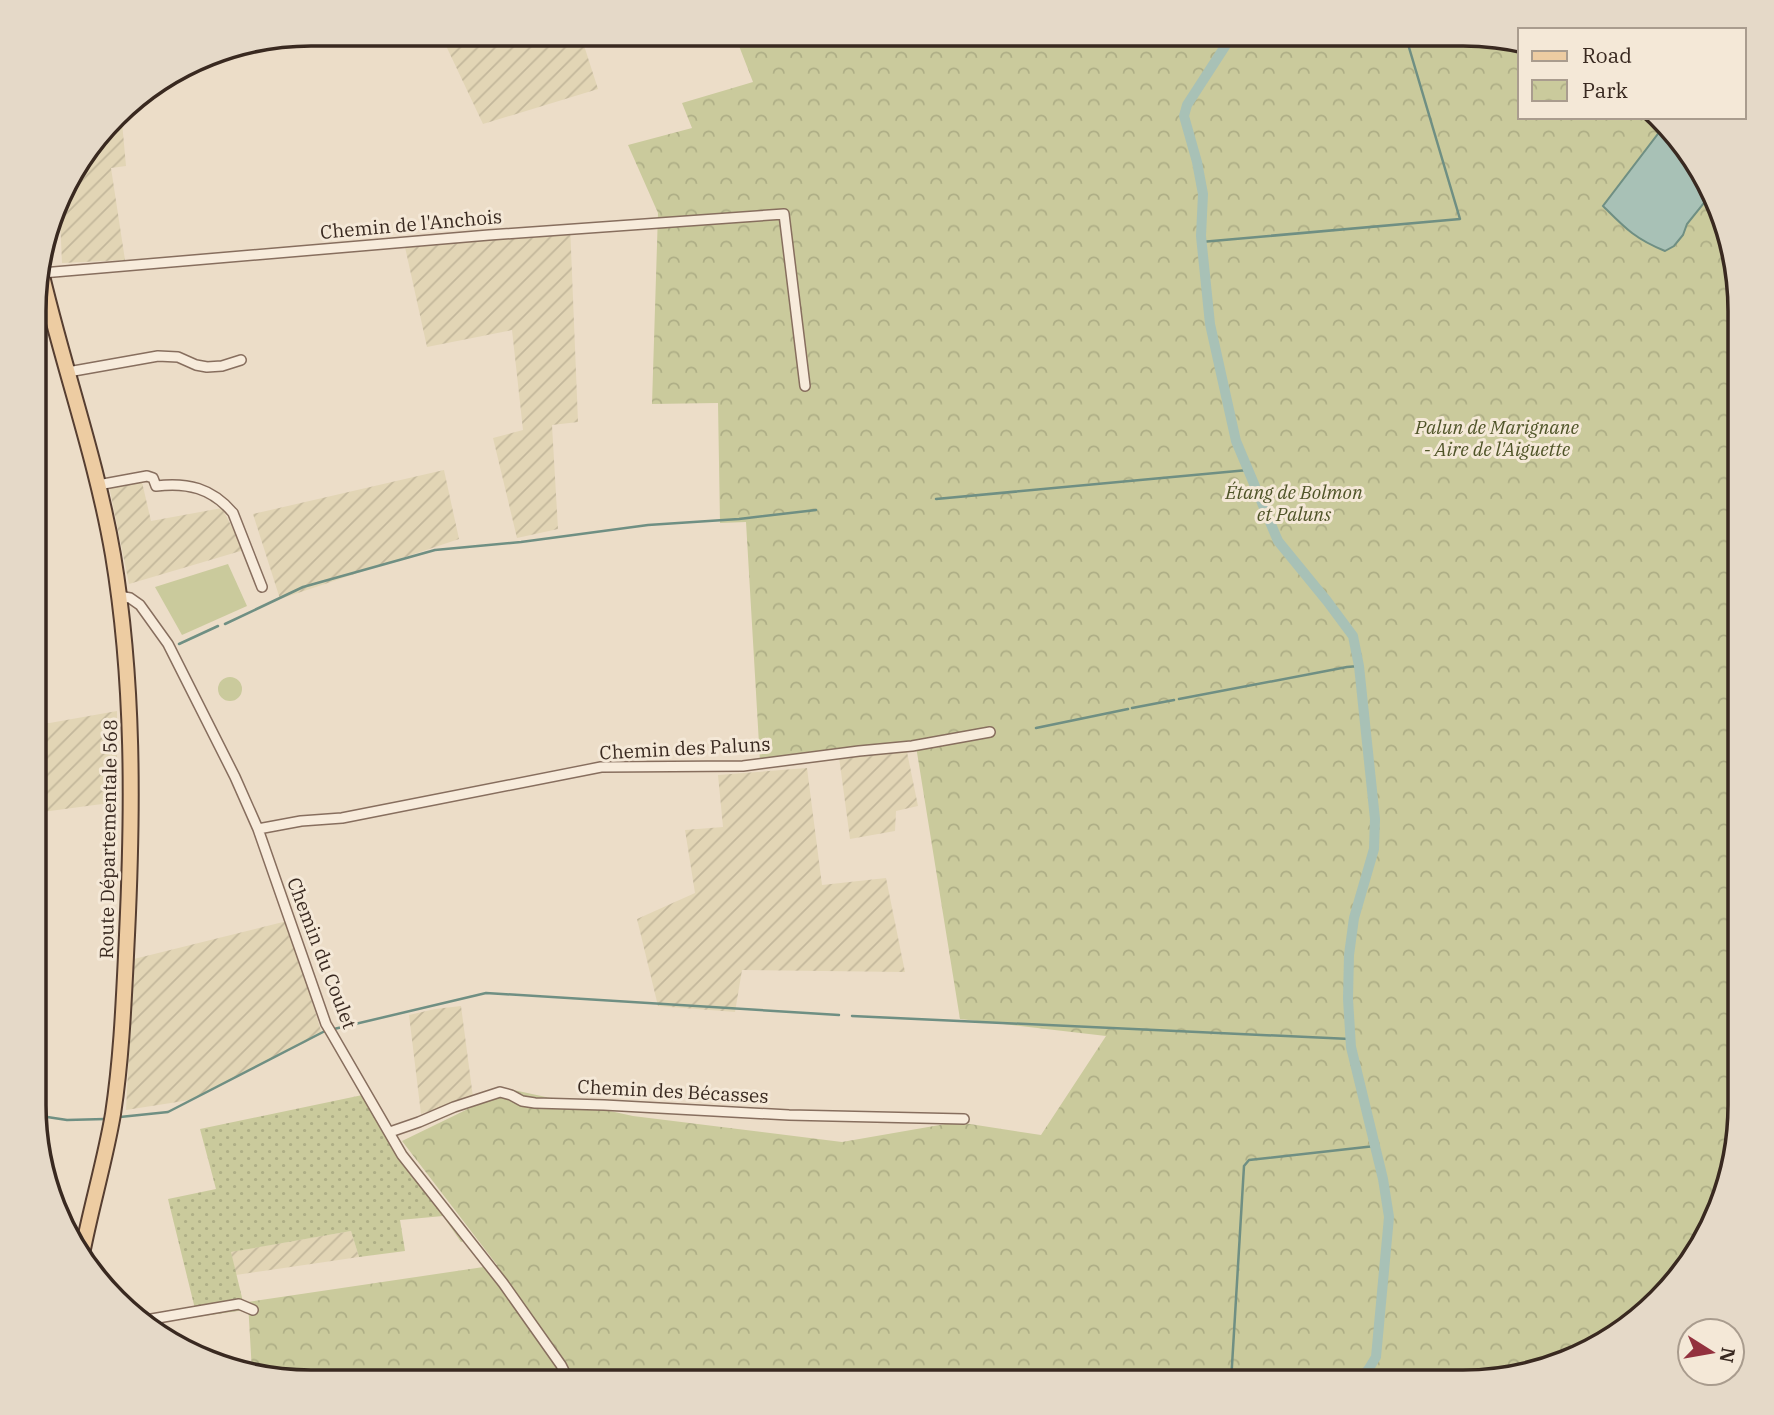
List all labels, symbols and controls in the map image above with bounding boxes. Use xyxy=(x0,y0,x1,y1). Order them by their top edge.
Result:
legend xyxy=(1518,28,1746,119)
text: Road xyxy=(1582,41,1632,69)
text: Park xyxy=(1582,76,1629,104)
street label: Chemin de l'Anchois xyxy=(319,204,503,244)
park label: Palun de Marignane - Aire de l'Aiguette xyxy=(1414,415,1579,461)
park label: Étang de Bolmon et Paluns xyxy=(1224,480,1363,526)
street label: Route Départementale 568 xyxy=(94,719,122,959)
street label: Chemin des Paluns xyxy=(599,732,771,764)
street label: Chemin du Coulet xyxy=(282,874,362,1032)
street label: Chemin des Bécasses xyxy=(577,1074,769,1108)
north arrow xyxy=(1676,1317,1746,1387)
text: N xyxy=(1714,1346,1741,1365)

